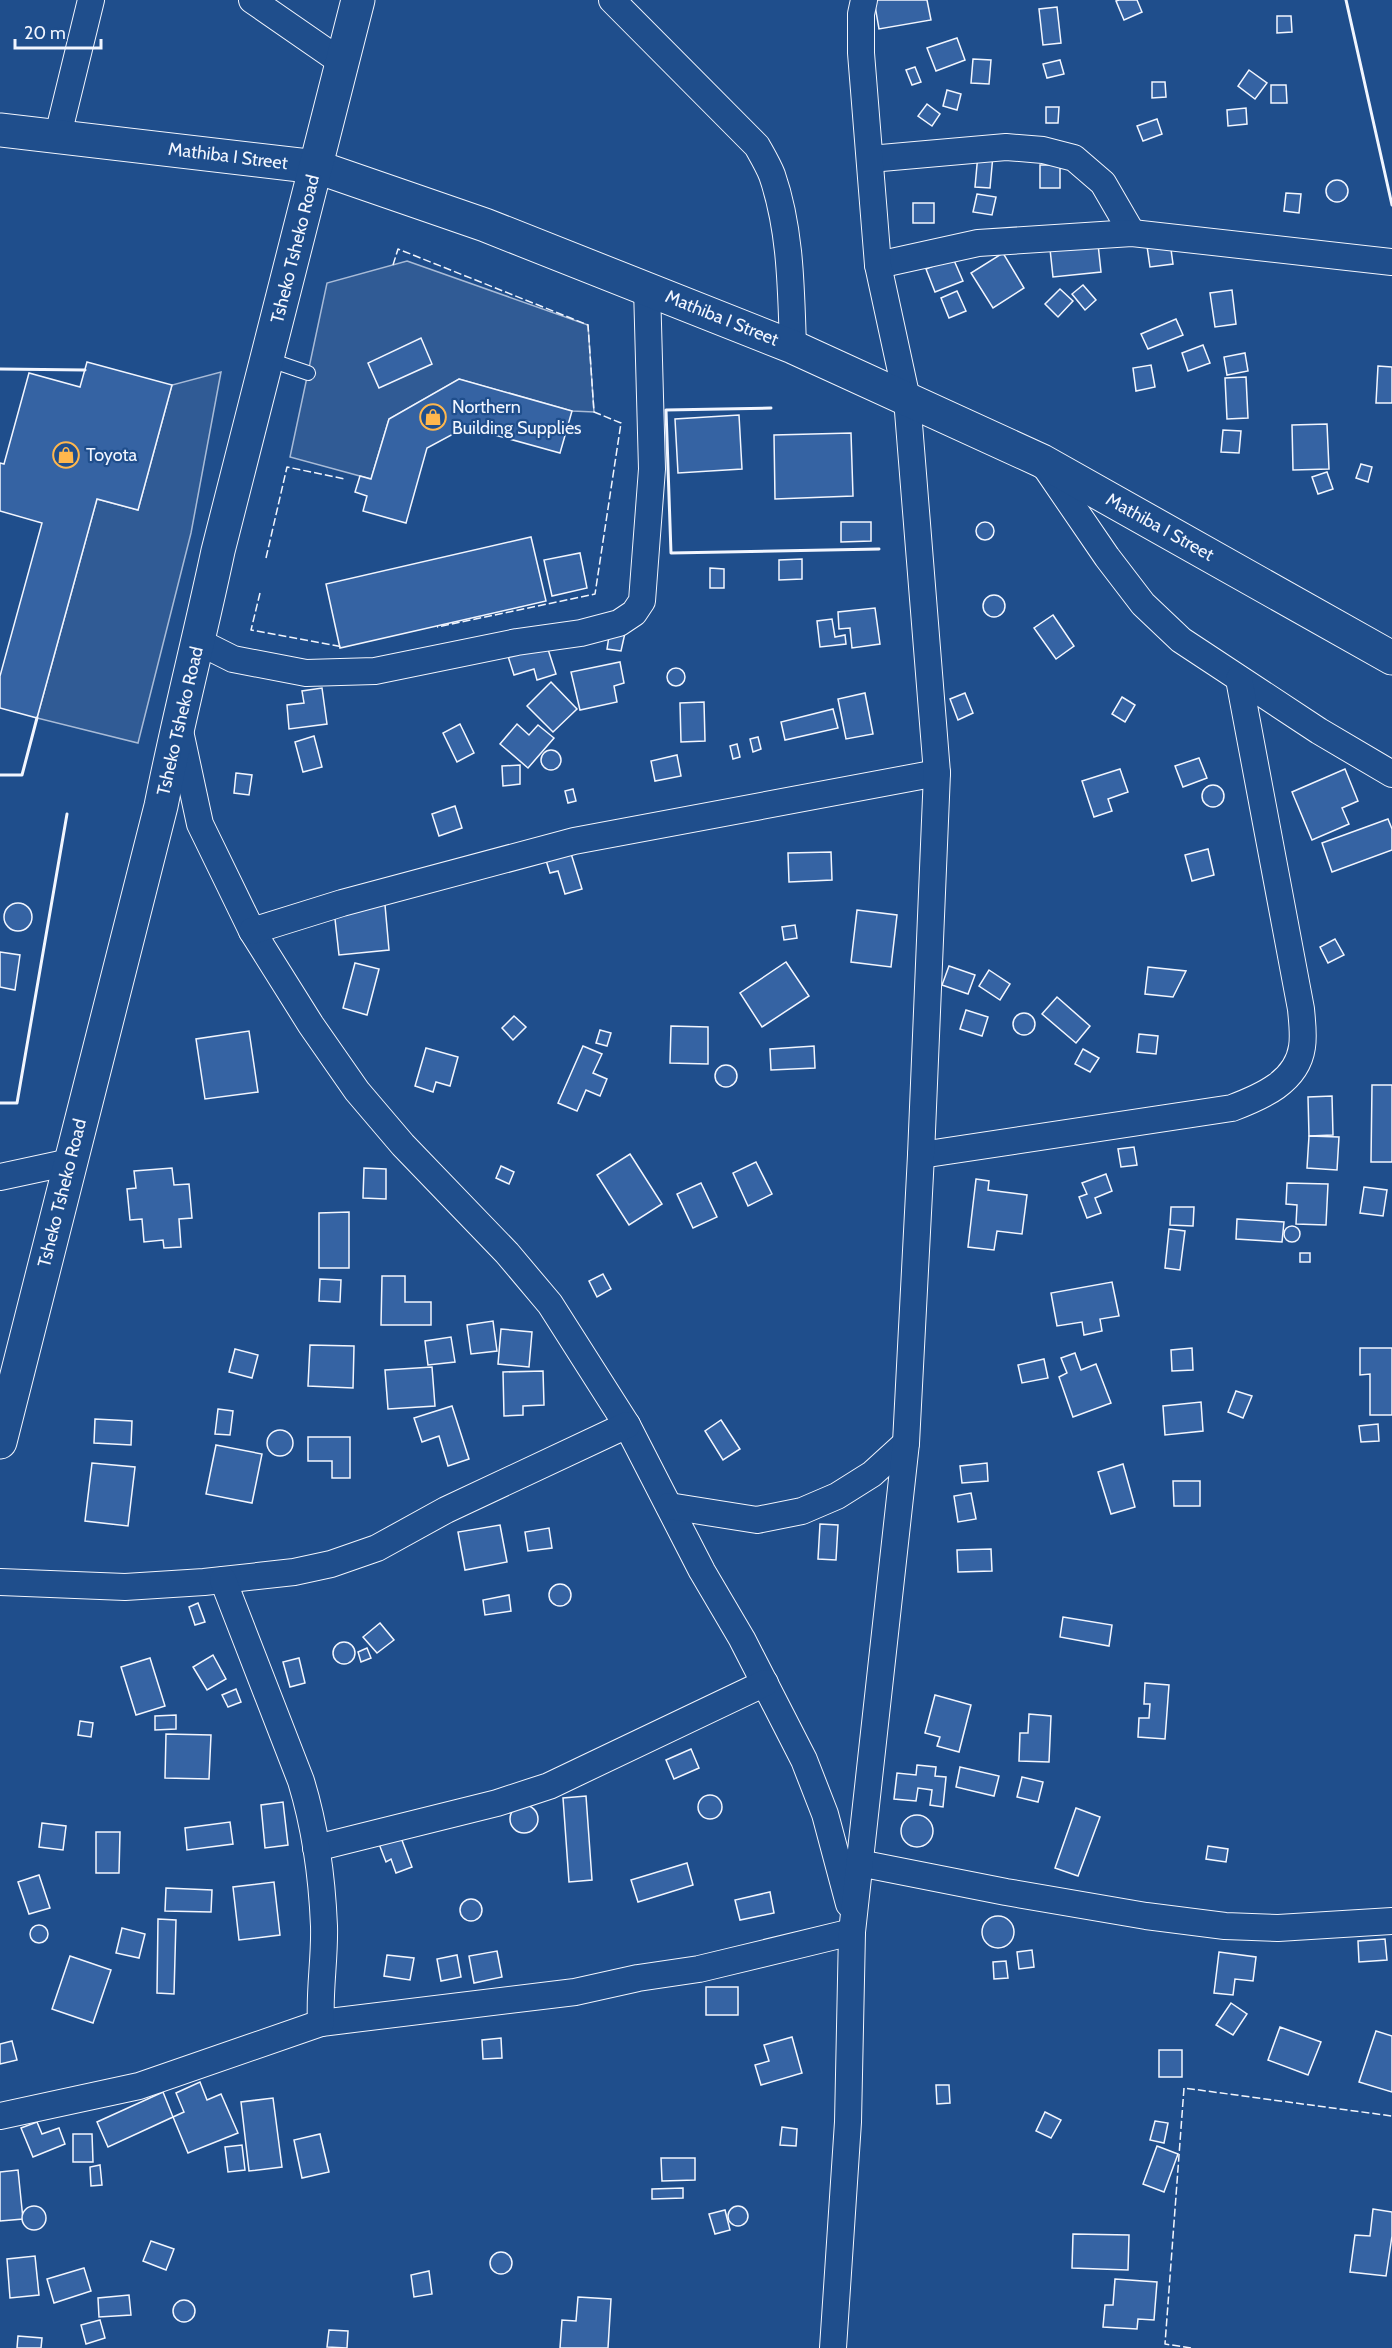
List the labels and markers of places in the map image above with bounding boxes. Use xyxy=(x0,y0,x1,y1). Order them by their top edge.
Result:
place label: Northern Building Supplies xyxy=(452,396,582,439)
shop icon: Northern Building Supplies xyxy=(418,402,448,432)
shop icon: Toyota xyxy=(51,440,81,470)
place label: Toyota xyxy=(86,444,138,466)

